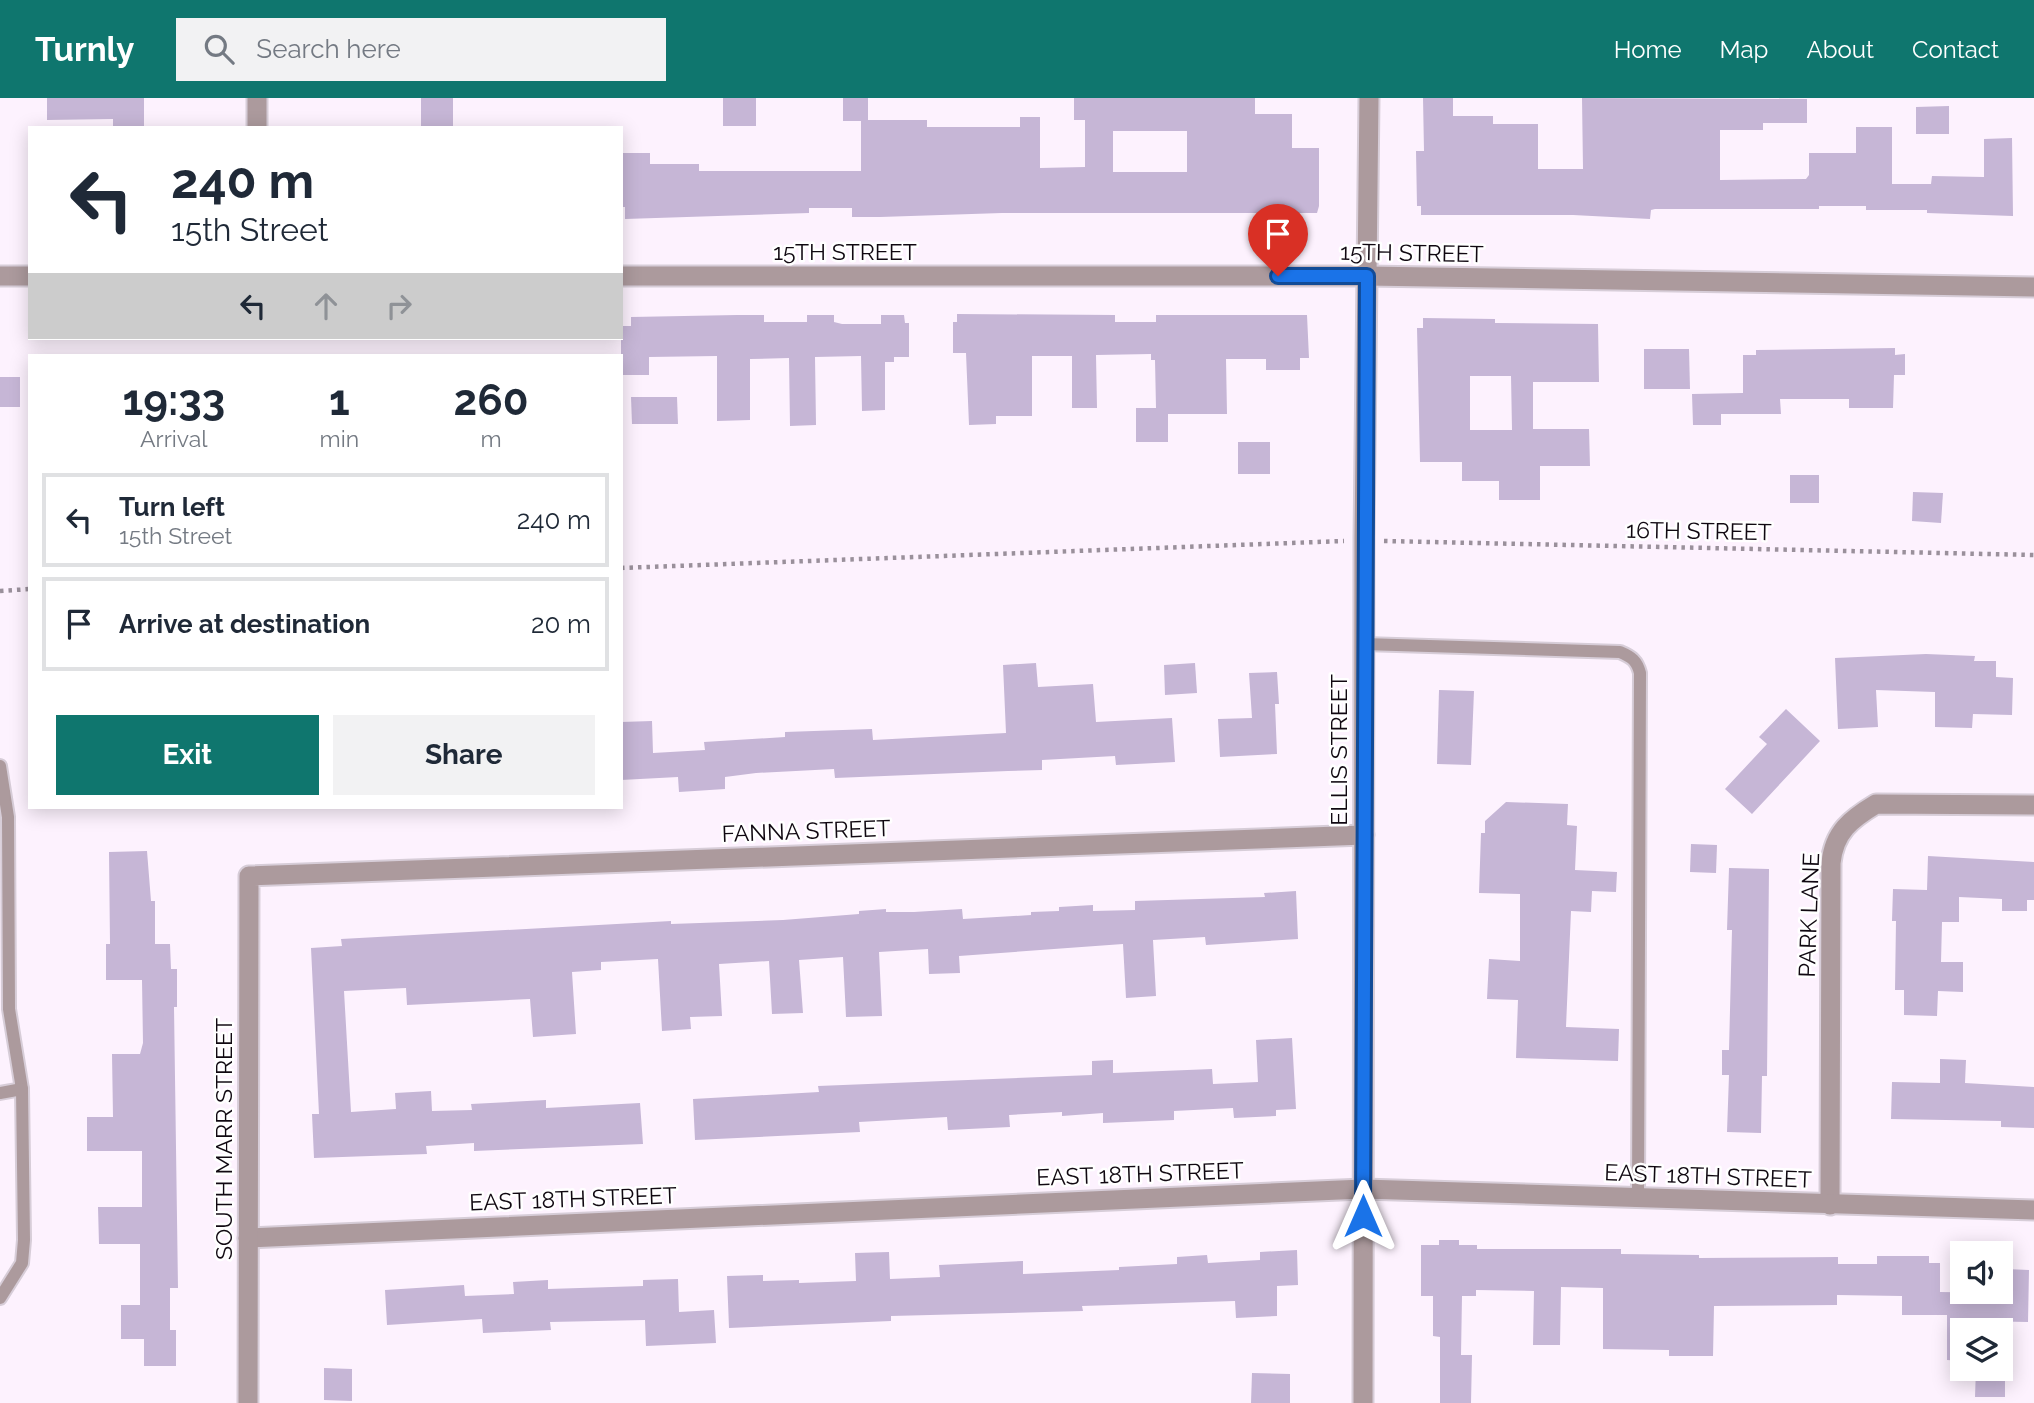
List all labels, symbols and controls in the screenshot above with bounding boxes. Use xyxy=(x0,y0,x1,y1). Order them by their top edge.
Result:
search box xyxy=(176,18,666,81)
text: Turnly xyxy=(35,30,134,69)
icon: search xyxy=(200,30,238,68)
text: Search here xyxy=(256,34,401,64)
text: Home xyxy=(1614,35,1682,64)
text: Map xyxy=(1720,35,1768,64)
text: About xyxy=(1806,35,1874,64)
text: Contact xyxy=(1912,35,1999,64)
text: 240 m xyxy=(171,152,314,209)
icon: left xyxy=(56,154,147,245)
pin xyxy=(1248,204,1308,276)
text: 15th Street xyxy=(171,211,328,248)
icon: arrive xyxy=(1259,215,1297,253)
street label: 15TH STREET xyxy=(773,238,917,265)
street label: 15TH STREET xyxy=(1340,238,1484,267)
icon: left xyxy=(234,287,272,325)
icon: ahead xyxy=(307,287,345,325)
icon: right xyxy=(380,287,418,325)
text: 19:33 xyxy=(122,376,225,425)
text: 1 xyxy=(329,376,350,425)
text: 260 xyxy=(454,376,529,425)
text: Arrival xyxy=(140,425,208,452)
text: min xyxy=(320,425,359,452)
text: m xyxy=(480,425,502,452)
text: Turn left xyxy=(119,492,225,522)
icon: left xyxy=(60,501,98,539)
text: 240 m xyxy=(517,505,591,535)
street label: 16TH STREET xyxy=(1626,516,1772,545)
text: 15th Street xyxy=(119,522,232,549)
icon: arrive xyxy=(60,605,98,643)
text: Arrive at destination xyxy=(119,609,370,639)
text: 20 m xyxy=(531,609,591,639)
street label: ELLIS STREET xyxy=(1325,674,1352,826)
button: Exit xyxy=(56,715,319,795)
button: Share xyxy=(333,715,595,795)
street label: FANNA STREET xyxy=(721,814,891,847)
street label: PARK LANE xyxy=(1793,852,1824,978)
street label: SOUTH MARR STREET xyxy=(210,1018,237,1260)
street label: EAST 18TH STREET xyxy=(1036,1156,1244,1191)
street label: EAST 18TH STREET xyxy=(1604,1158,1812,1193)
position arrow xyxy=(1326,1179,1400,1253)
street label: EAST 18TH STREET xyxy=(469,1181,677,1216)
map controls xyxy=(1950,1241,2013,1381)
button: sound xyxy=(1950,1241,2013,1304)
button: layers xyxy=(1950,1318,2013,1381)

